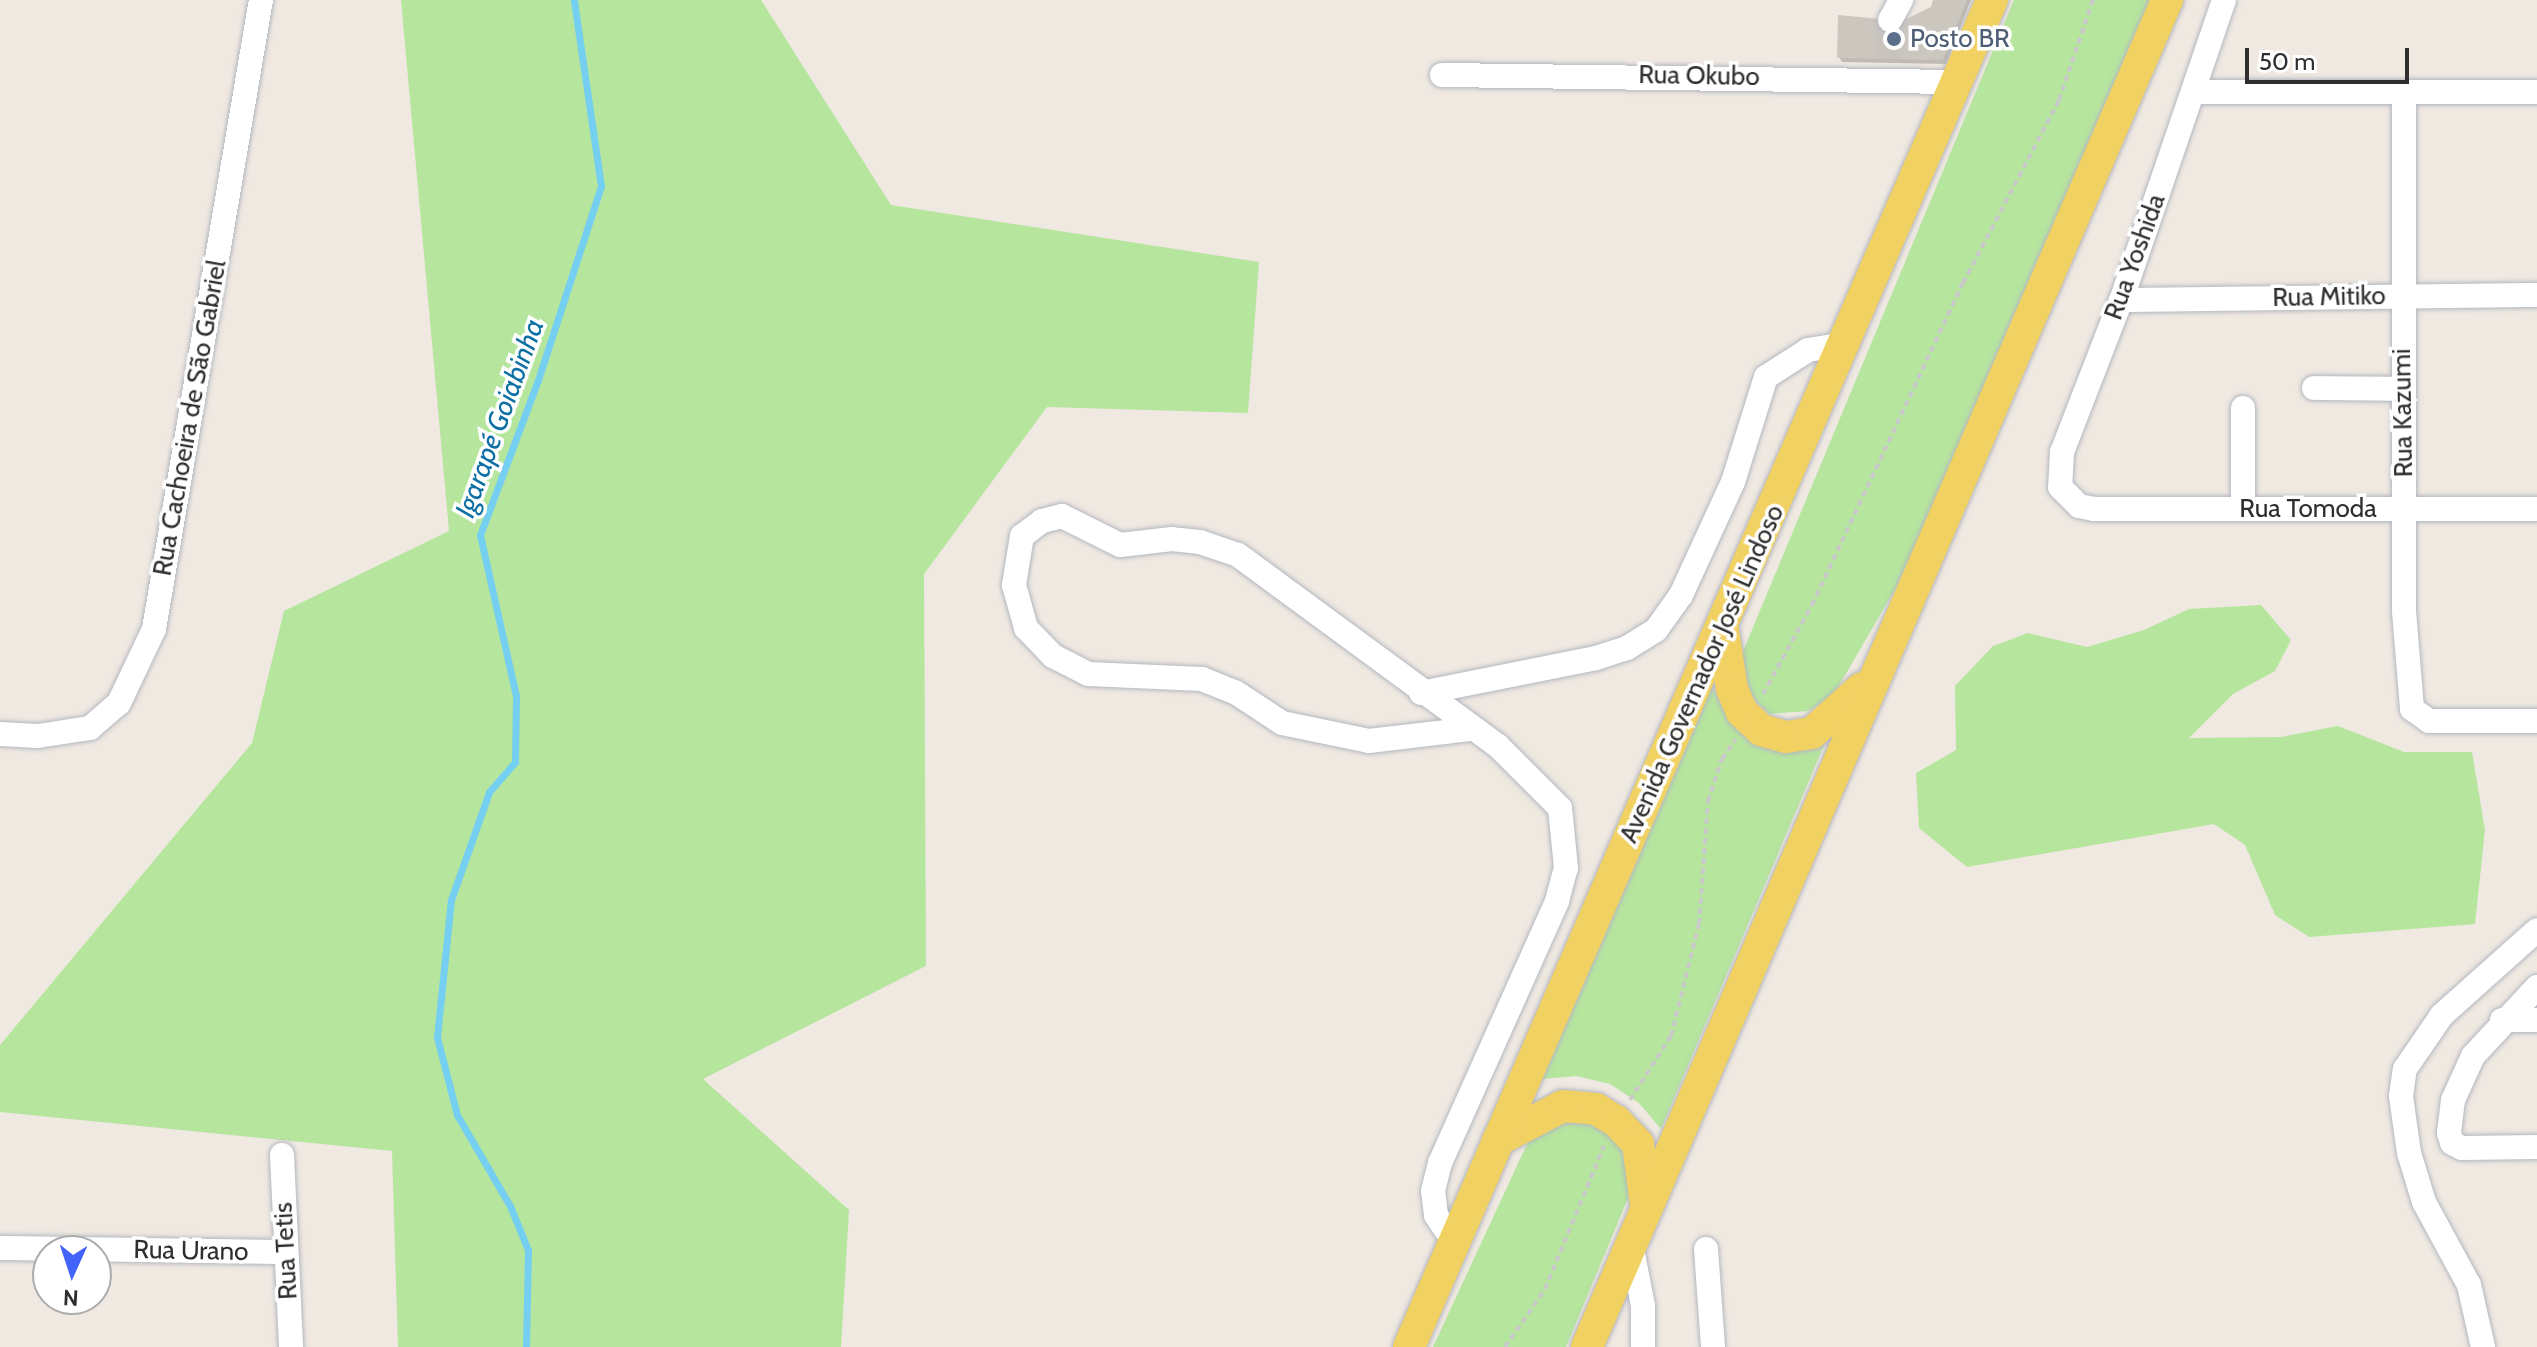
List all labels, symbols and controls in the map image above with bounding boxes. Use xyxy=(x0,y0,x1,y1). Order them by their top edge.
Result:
place label: Posto BR xyxy=(1910,23,2010,55)
marker: Posto BR xyxy=(1885,30,1903,48)
scale bar xyxy=(2249,32,2413,82)
text: 50 m xyxy=(2259,47,2315,76)
street label: Rua Okubo xyxy=(1638,59,1760,93)
street label: Rua Yoshida xyxy=(2098,190,2172,324)
street label: Rua Cachoeira de São Gabriel xyxy=(147,258,233,578)
street label: Rua Mitiko xyxy=(2272,280,2386,314)
water label: Igarapé Goiabinha xyxy=(448,314,550,522)
street label: Rua Kazumi xyxy=(2386,348,2420,478)
street label: Rua Tomoda xyxy=(2239,493,2377,525)
street label: Avenida Governador José Lindoso xyxy=(1613,500,1791,848)
street label: Rua Tetis xyxy=(268,1202,304,1300)
street label: Rua Urano xyxy=(133,1234,249,1268)
north arrow xyxy=(32,1235,112,1315)
text: N xyxy=(62,1284,79,1311)

